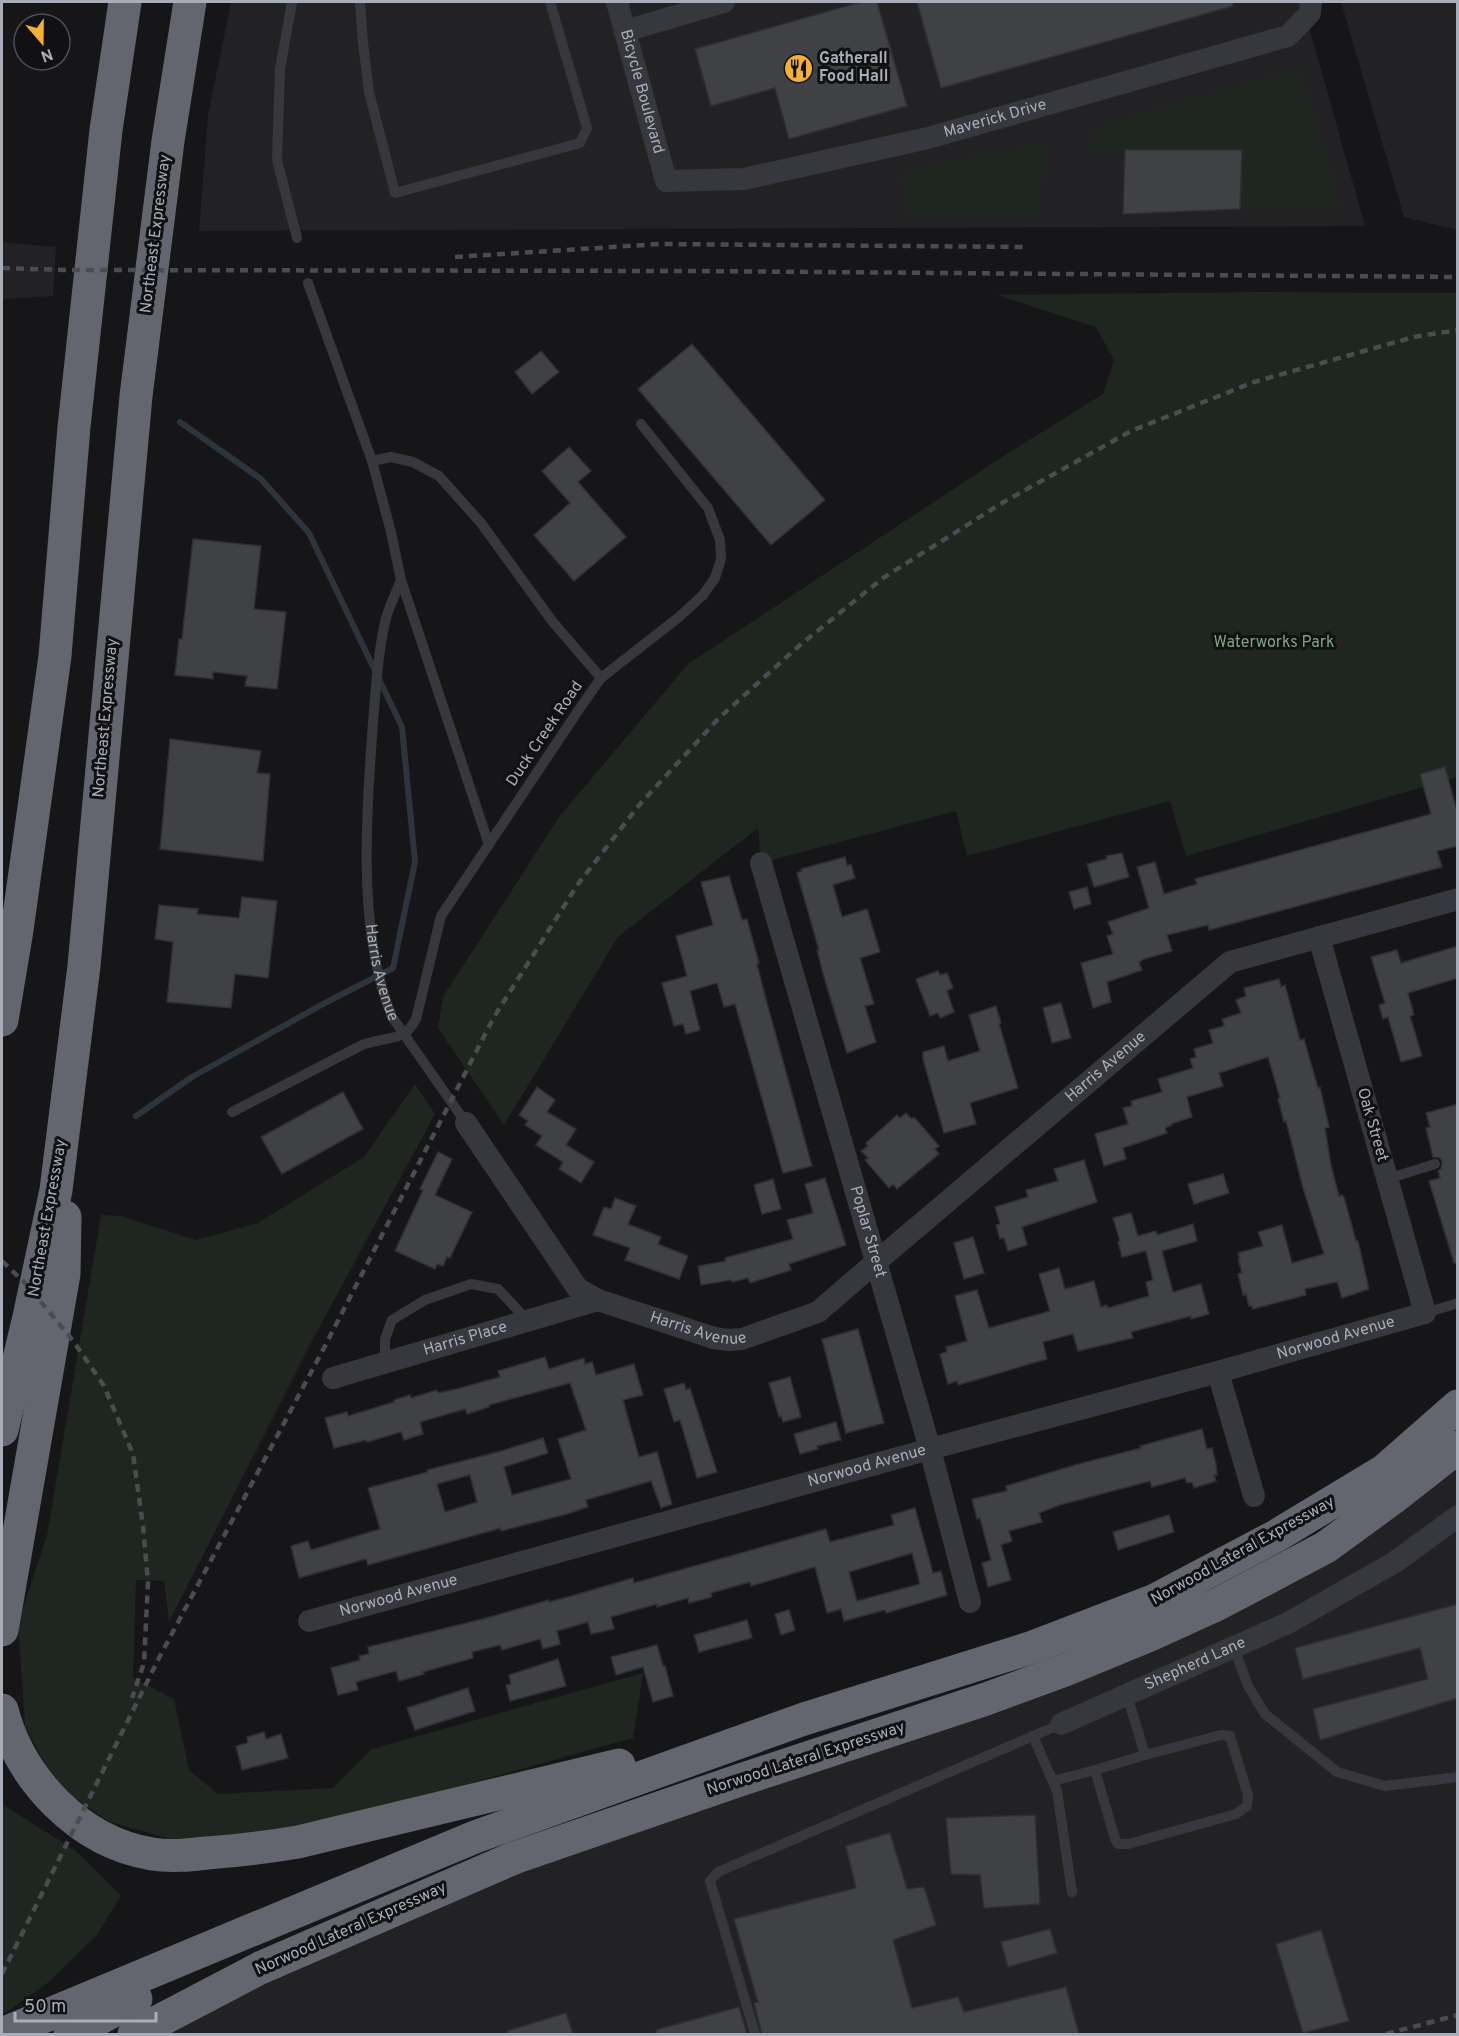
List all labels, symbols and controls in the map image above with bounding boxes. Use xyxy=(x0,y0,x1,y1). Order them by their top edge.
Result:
north arrow xyxy=(12,12,72,72)
street label: Bicycle Boulevard xyxy=(615,27,668,156)
text: N xyxy=(38,43,55,66)
place label: Gatherall Food Hall xyxy=(819,49,888,87)
restaurant icon: Gatherall Food Hall xyxy=(782,52,814,84)
street label: Maverick Drive xyxy=(941,95,1049,143)
street label: Northeast Expressway xyxy=(136,153,176,315)
park label: Waterworks Park xyxy=(1214,633,1334,653)
street label: Northeast Expressway xyxy=(89,637,123,799)
street label: Duck Creek Road xyxy=(502,677,588,791)
street label: Harris Avenue xyxy=(360,923,403,1025)
street label: Harris Avenue xyxy=(1061,1027,1151,1107)
street label: Oak Street xyxy=(1352,1086,1392,1164)
street label: Northeast Expressway xyxy=(24,1138,72,1298)
street label: Poplar Street xyxy=(845,1184,890,1280)
street label: Harris Avenue xyxy=(647,1308,750,1350)
street label: Norwood Avenue xyxy=(1274,1312,1397,1365)
street label: Harris Place xyxy=(421,1317,510,1361)
street label: Norwood Avenue xyxy=(806,1441,928,1492)
street label: Norwood Lateral Expressway xyxy=(1148,1492,1338,1610)
street label: Norwood Avenue xyxy=(337,1570,460,1622)
street label: Shepherd Lane xyxy=(1142,1633,1249,1695)
street label: Norwood Lateral Expressway xyxy=(704,1717,908,1801)
street label: Norwood Lateral Expressway xyxy=(252,1878,450,1980)
scale bar xyxy=(15,1985,156,2023)
text: 50 m xyxy=(24,1996,66,2019)

